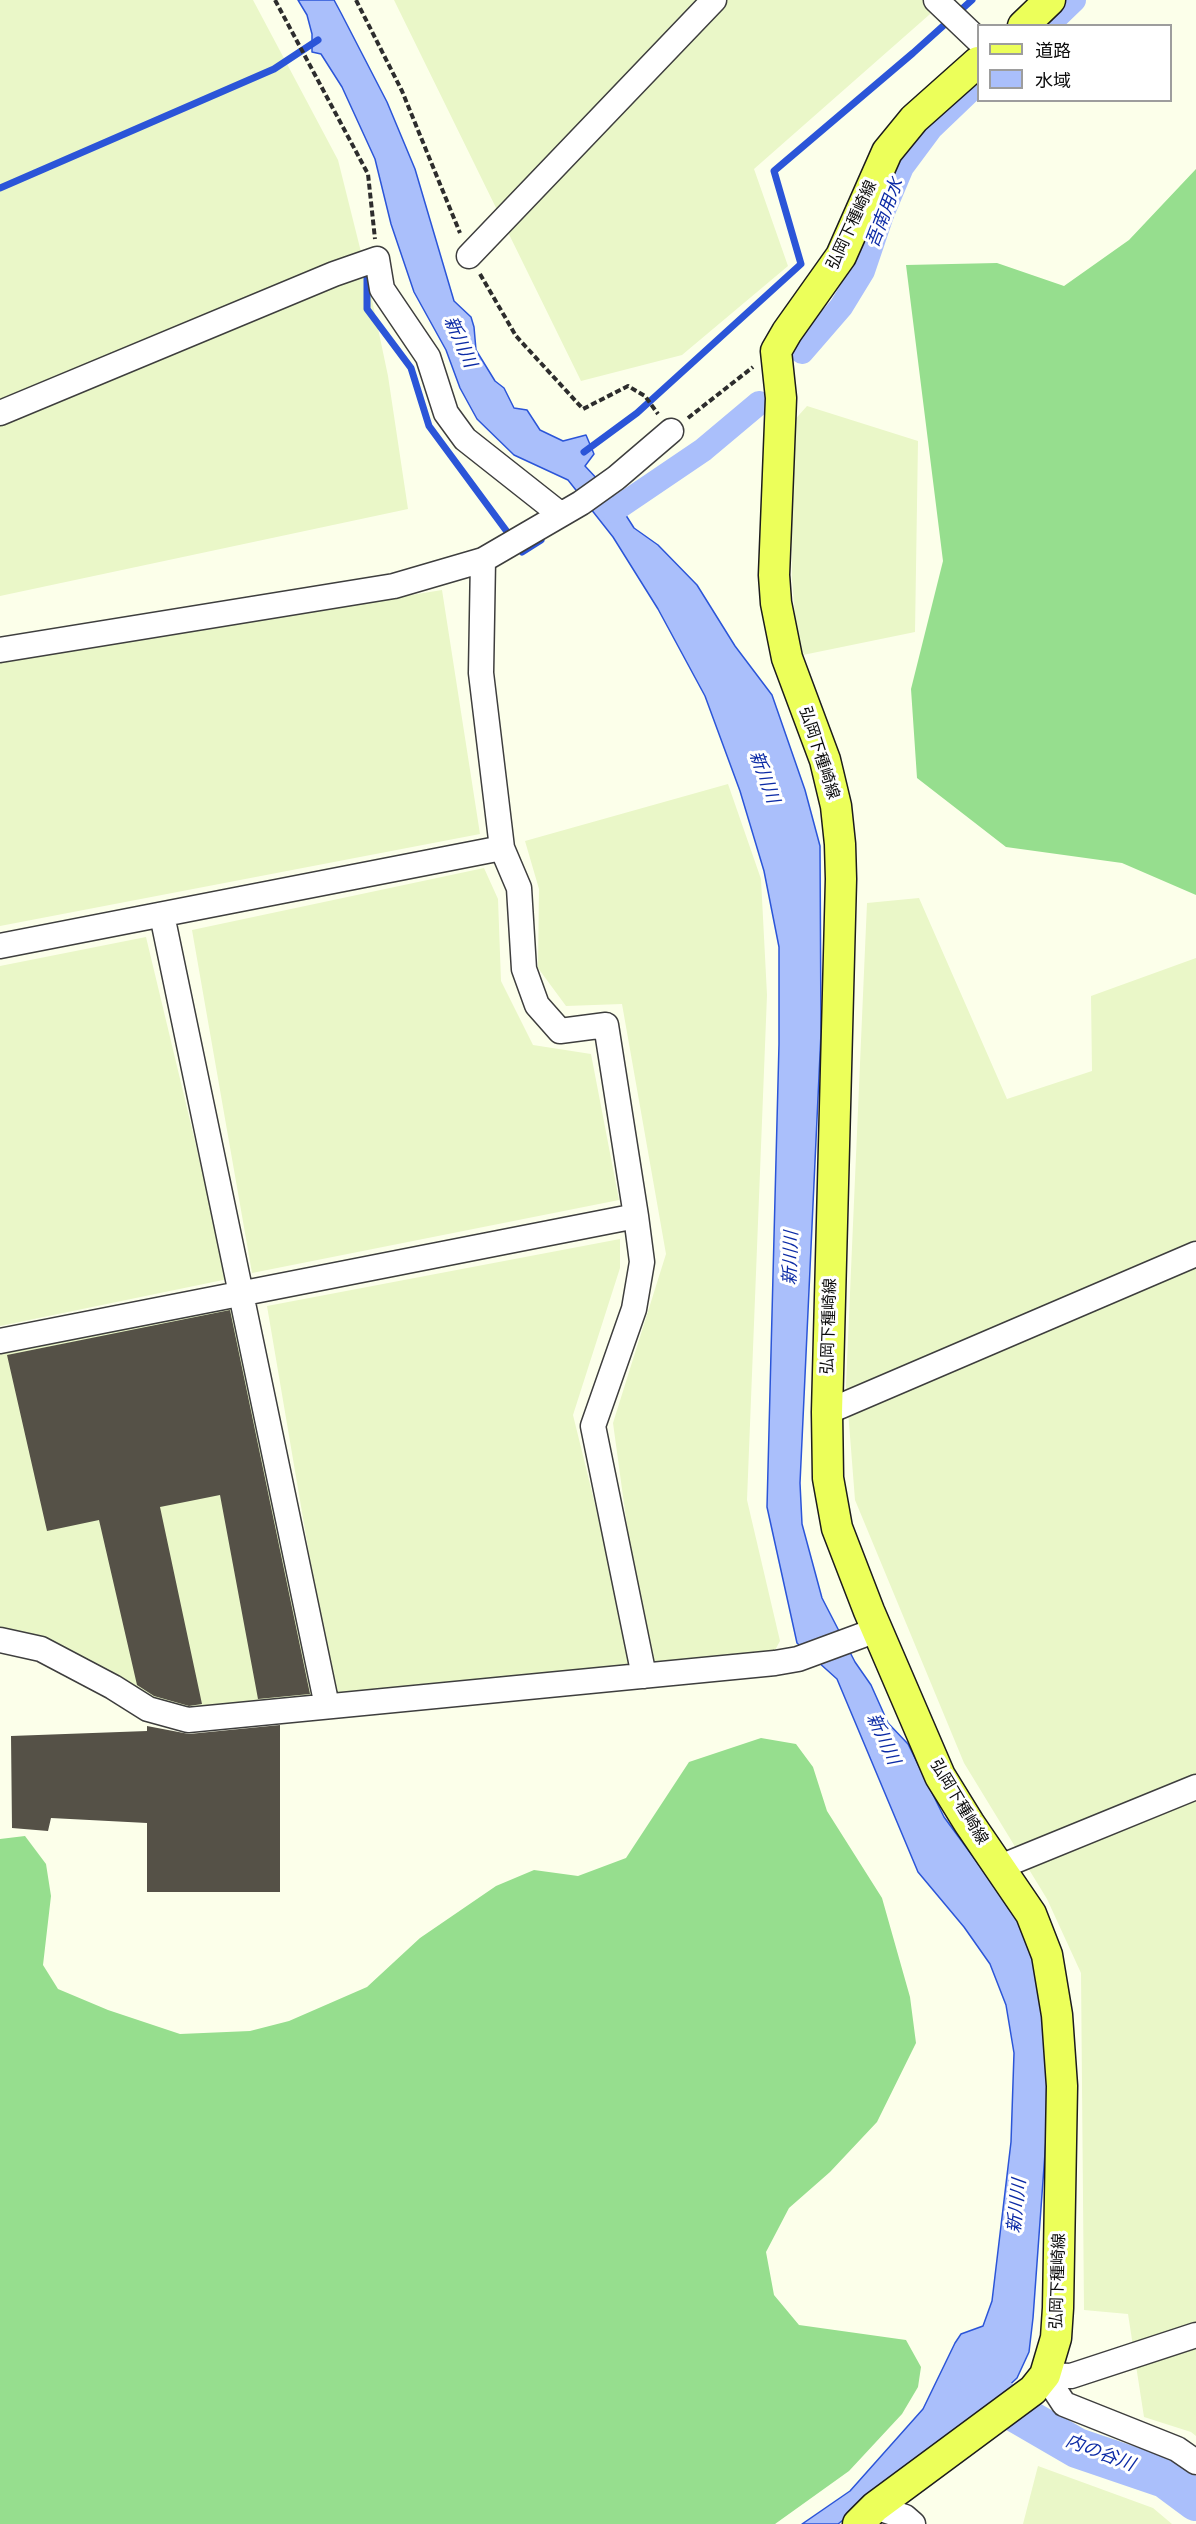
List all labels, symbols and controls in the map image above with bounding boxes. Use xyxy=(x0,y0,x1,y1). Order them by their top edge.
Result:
legend xyxy=(977,24,1172,102)
text: 道路 xyxy=(1035,36,1071,63)
text: 水域 xyxy=(1035,66,1071,93)
water label: 吾南用水 xyxy=(862,176,908,250)
street label: 弘岡下種崎線 xyxy=(823,177,881,273)
water label: 新川川 xyxy=(439,313,481,371)
street label: 弘岡下種崎線 xyxy=(795,704,843,802)
water label: 新川川 xyxy=(745,748,783,806)
water label: 新川川 xyxy=(779,1231,803,1285)
street label: 弘岡下種崎線 xyxy=(818,1278,840,1374)
water label: 新川川 xyxy=(862,1710,904,1768)
street label: 弘岡下種崎線 xyxy=(926,1756,992,1848)
water label: 新川川 xyxy=(1003,2178,1031,2234)
street label: 弘岡下種崎線 xyxy=(1047,2233,1069,2329)
water label: 内の谷川 xyxy=(1063,2430,1137,2476)

